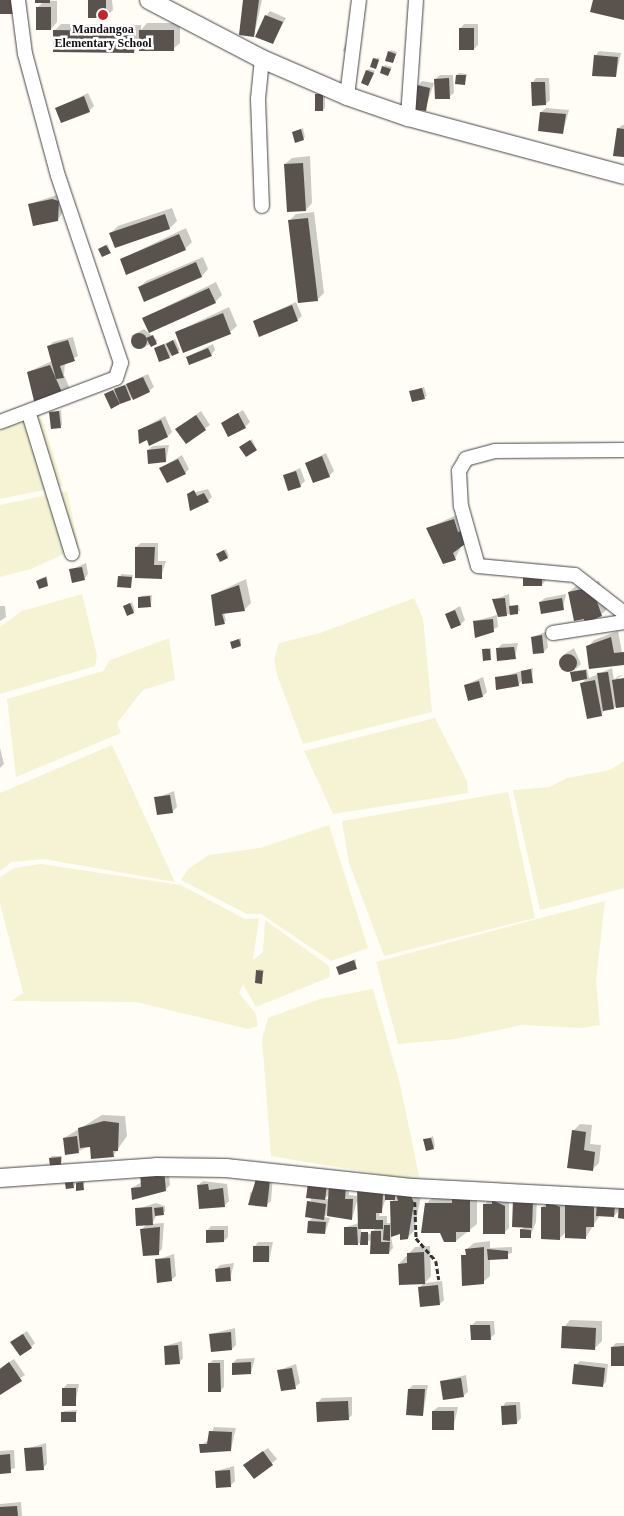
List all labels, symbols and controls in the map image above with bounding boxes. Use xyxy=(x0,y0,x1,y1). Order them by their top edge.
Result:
marker: Mandangoa Elementary School xyxy=(97,9,109,21)
place label: Mandangoa Elementary School xyxy=(55,23,151,51)

